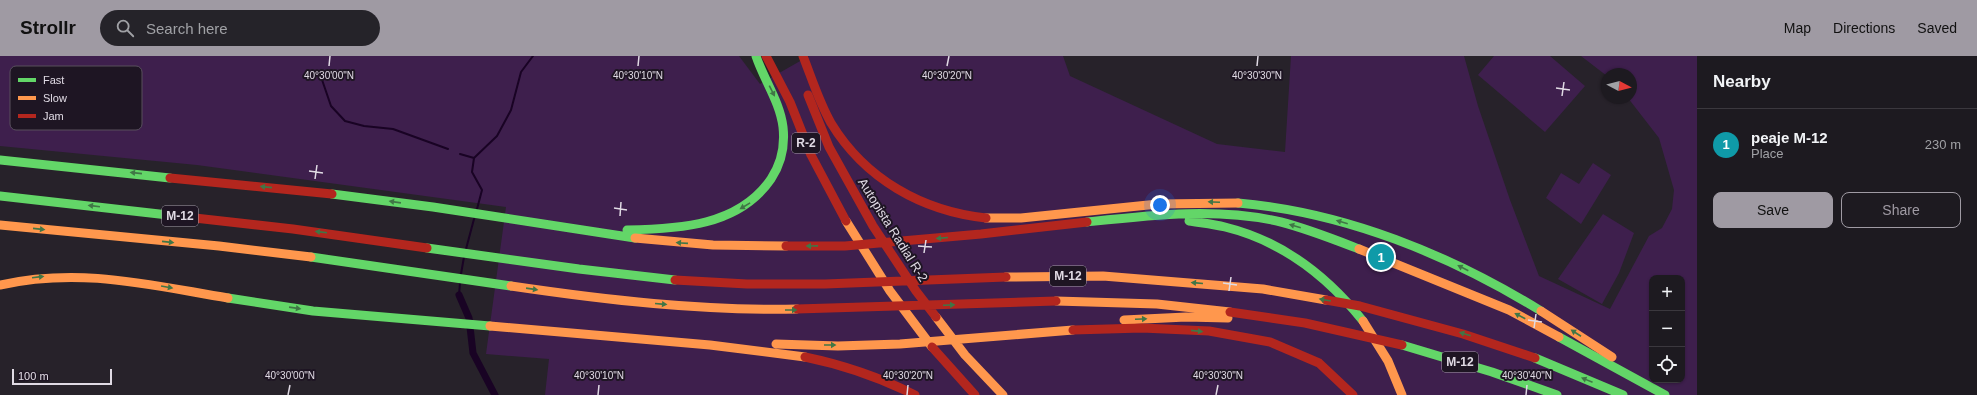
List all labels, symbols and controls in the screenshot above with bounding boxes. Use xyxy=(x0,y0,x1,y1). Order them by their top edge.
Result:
search box xyxy=(100,10,380,46)
text: Strollr xyxy=(20,17,76,38)
icon: search xyxy=(114,17,136,39)
text: Search here xyxy=(146,20,228,37)
text: Map xyxy=(1784,20,1811,36)
text: Directions xyxy=(1833,20,1895,36)
text: Saved xyxy=(1917,20,1957,36)
legend xyxy=(10,66,142,130)
north arrow xyxy=(1601,68,1637,104)
text: 40°30'00"N xyxy=(304,70,354,81)
text: 40°30'10"N xyxy=(613,70,663,81)
text: 40°30'20"N xyxy=(922,70,972,81)
text: 40°30'30"N xyxy=(1232,70,1282,81)
text: Nearby xyxy=(1713,72,1771,91)
text: Fast xyxy=(43,74,64,86)
one-way arrow xyxy=(769,86,775,97)
text: Slow xyxy=(43,92,67,104)
text: Jam xyxy=(43,110,64,122)
text: peaje M-12 xyxy=(1751,129,1828,146)
road number: R-2 xyxy=(792,133,820,153)
text: 1 xyxy=(1722,137,1730,152)
text: 230 m xyxy=(1925,137,1961,152)
text: Place xyxy=(1751,146,1784,161)
one-way arrow xyxy=(130,170,142,176)
street label: Autopista Radial R-2 xyxy=(855,175,931,285)
one-way arrow xyxy=(260,184,272,190)
button: Save xyxy=(1713,192,1833,228)
button: Share xyxy=(1841,192,1961,228)
your location xyxy=(1150,195,1170,215)
one-way arrow xyxy=(389,199,401,205)
one-way arrow xyxy=(1208,199,1220,206)
one-way arrow xyxy=(739,202,751,209)
one-way arrow xyxy=(88,203,100,209)
road number: M-12 xyxy=(162,206,198,226)
one-way arrow xyxy=(1335,219,1347,225)
one-way arrow xyxy=(1289,223,1301,229)
one-way arrow xyxy=(33,226,45,232)
one-way arrow xyxy=(315,229,327,235)
one-way arrow xyxy=(936,234,948,241)
one-way arrow xyxy=(162,238,174,245)
one-way arrow xyxy=(676,239,688,246)
pin: 1 xyxy=(1368,242,1394,272)
one-way arrow xyxy=(806,243,818,250)
one-way arrow xyxy=(1458,265,1469,271)
road number: M-12 xyxy=(1050,266,1086,286)
one-way arrow xyxy=(32,274,44,281)
map controls xyxy=(1649,275,1685,383)
button: + xyxy=(1649,275,1685,311)
one-way arrow xyxy=(1190,279,1203,286)
one-way arrow xyxy=(161,285,173,291)
one-way arrow xyxy=(526,286,538,292)
one-way arrow xyxy=(1319,297,1331,303)
one-way arrow xyxy=(655,301,667,307)
one-way arrow xyxy=(943,302,956,308)
one-way arrow xyxy=(289,305,302,311)
one-way arrow xyxy=(785,307,798,313)
button: − xyxy=(1649,311,1685,347)
one-way arrow xyxy=(1514,313,1526,319)
one-way arrow xyxy=(1135,315,1147,322)
one-way arrow xyxy=(1191,327,1203,334)
one-way arrow xyxy=(1571,329,1581,337)
one-way arrow xyxy=(1459,331,1471,337)
one-way arrow xyxy=(824,342,837,348)
button: locate xyxy=(1649,347,1685,383)
road number: M-12 xyxy=(1442,352,1478,372)
scale bar xyxy=(12,367,112,386)
text: 100 m xyxy=(18,370,49,382)
text: 40°30'00"N xyxy=(265,370,315,381)
text: 40°30'10"N xyxy=(574,370,624,381)
text: 40°30'20"N xyxy=(883,370,933,381)
text: 40°30'30"N xyxy=(1193,370,1243,381)
text: 40°30'40"N xyxy=(1502,370,1552,381)
one-way arrow xyxy=(1580,376,1592,382)

